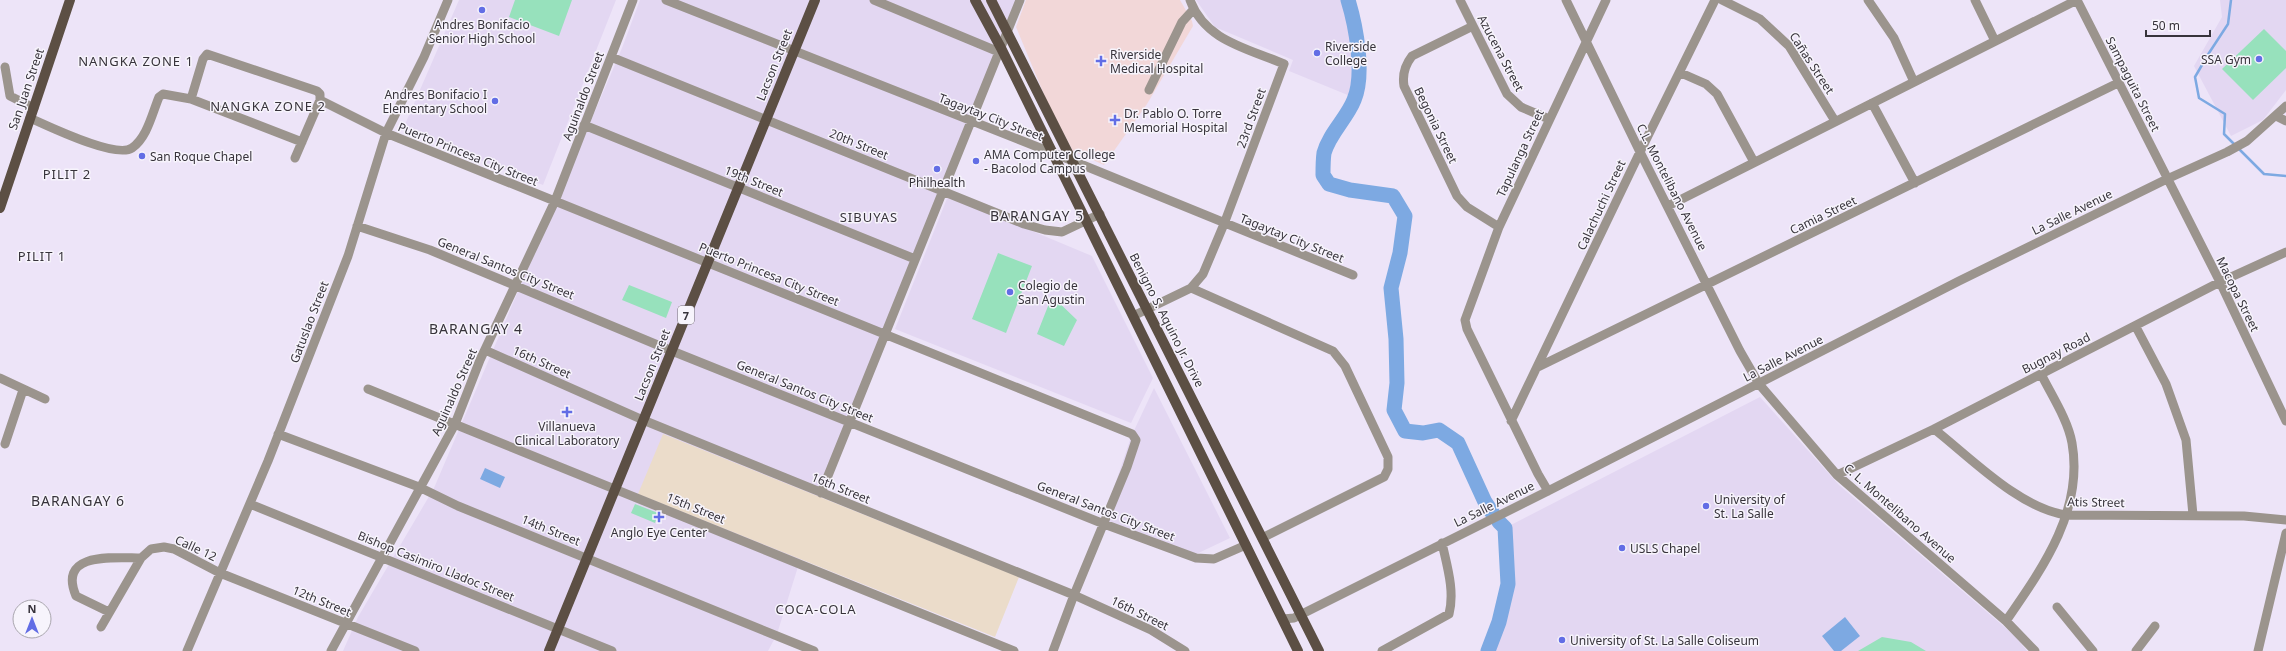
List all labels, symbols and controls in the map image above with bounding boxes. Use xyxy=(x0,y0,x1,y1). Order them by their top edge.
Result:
marker: Andres Bonifacio Senior High School xyxy=(477,5,487,15)
street label: Azucena Street xyxy=(1474,12,1529,95)
scale bar xyxy=(2146,12,2210,38)
place label: Andres Bonifacio Senior High School xyxy=(429,16,535,47)
text: 50 m xyxy=(2152,17,2180,34)
street label: Lacson Street xyxy=(752,26,796,103)
street label: Cañas Street xyxy=(1786,29,1839,98)
street label: Sampaguita Street xyxy=(2102,34,2165,135)
place label: Riverside College xyxy=(1325,38,1377,69)
street label: San Juan Street xyxy=(4,45,48,132)
place label: Riverside Medical Hospital xyxy=(1110,46,1203,77)
street label: Aguinaldo Street xyxy=(558,48,608,143)
marker: Riverside College xyxy=(1312,48,1322,58)
place label: SSA Gym xyxy=(2201,51,2251,68)
district label: NANGKA ZONE 1 xyxy=(78,52,194,70)
marker: SSA Gym xyxy=(2254,54,2264,64)
marker: Riverside Medical Hospital xyxy=(1095,55,1107,67)
street label: Begonia Street xyxy=(1410,84,1462,167)
street label: 23rd Street xyxy=(1232,85,1270,150)
place label: Andres Bonifacio I Elementary School xyxy=(382,86,487,117)
street label: Tagaytay City Street xyxy=(936,89,1046,145)
marker: Andres Bonifacio I Elementary School xyxy=(490,96,500,106)
district label: NANGKA ZONE 2 xyxy=(210,97,326,115)
place label: Dr. Pablo O. Torre Memorial Hospital xyxy=(1124,105,1228,136)
street label: Tapulanga Street xyxy=(1492,106,1548,200)
marker: Dr. Pablo O. Torre Memorial Hospital xyxy=(1109,114,1121,126)
street label: Puerto Princesa City Street xyxy=(395,118,541,190)
street label: C.L. Montelibano Avenue xyxy=(1633,121,1712,254)
street label: 20th Street xyxy=(827,124,892,164)
place label: AMA Computer College - Bacolod Campus xyxy=(984,146,1116,177)
place label: San Roque Chapel xyxy=(150,148,252,165)
marker: San Roque Chapel xyxy=(137,151,147,161)
marker: AMA Computer College - Bacolod Campus xyxy=(971,156,981,166)
street label: Calachuchi Street xyxy=(1573,157,1630,253)
street label: 19th Street xyxy=(722,161,787,201)
marker: Philhealth xyxy=(932,164,942,174)
district label: PILIT 2 xyxy=(43,165,91,183)
place label: Philhealth xyxy=(909,174,965,191)
street label: La Salle Avenue xyxy=(2029,185,2115,239)
street label: Camia Street xyxy=(1787,191,1860,238)
district label: BARANGAY 5 xyxy=(990,206,1084,225)
district label: SIBUYAS xyxy=(840,208,898,226)
street label: Tagaytay City Street xyxy=(1237,209,1347,267)
street label: General Santos City Street xyxy=(435,233,578,304)
street label: Puerto Princesa City Street xyxy=(696,238,842,310)
district label: PILIT 1 xyxy=(18,247,66,265)
street label: Benigno S. Aquino Jr. Drive xyxy=(1126,250,1208,390)
street label: Macopa Street xyxy=(2213,254,2264,335)
place label: Colegio de San Agustin xyxy=(1018,277,1085,308)
street label: Gatuslao Street xyxy=(286,278,333,366)
marker: Colegio de San Agustin xyxy=(1005,287,1015,297)
road number: 7 xyxy=(678,306,694,324)
district label: BARANGAY 4 xyxy=(429,319,523,338)
street label: Lacson Street xyxy=(630,326,674,403)
street label: Bugnay Road xyxy=(2019,328,2093,378)
street label: La Salle Avenue xyxy=(1740,330,1826,385)
street label: 16th Street xyxy=(510,342,574,383)
street label: Aguinaldo Street xyxy=(427,345,481,438)
street label: General Santos City Street xyxy=(734,356,877,427)
marker: Villanueva Clinical Laboratory xyxy=(561,406,573,418)
place label: Villanueva Clinical Laboratory xyxy=(515,418,620,449)
street label: C. L. Montelibano Avenue xyxy=(1840,460,1960,567)
street label: 16th Street xyxy=(809,468,874,508)
street label: General Santos City Street xyxy=(1035,477,1178,545)
street label: La Salle Avenue xyxy=(1451,477,1537,531)
street label: 15th Street xyxy=(664,488,729,528)
district label: BARANGAY 6 xyxy=(31,491,125,510)
place label: University of St. La Salle xyxy=(1714,491,1786,522)
street label: Atis Street xyxy=(2067,493,2126,511)
marker: University of St. La Salle xyxy=(1701,501,1711,511)
street label: 14th Street xyxy=(519,510,584,550)
marker: Anglo Eye Center xyxy=(653,511,665,523)
place label: Anglo Eye Center xyxy=(611,524,707,541)
street label: Bishop Casimiro Lladoc Street xyxy=(355,527,517,606)
street label: Calle 12 xyxy=(172,531,220,565)
place label: USLS Chapel xyxy=(1630,540,1700,557)
marker: USLS Chapel xyxy=(1617,543,1627,553)
street label: 12th Street xyxy=(290,581,355,621)
street label: 16th Street xyxy=(1108,592,1172,635)
north arrow xyxy=(12,599,52,639)
district label: COCA-COLA xyxy=(775,600,857,618)
text: N xyxy=(28,601,36,616)
place label: University of St. La Salle Coliseum xyxy=(1570,632,1759,649)
marker: University of St. La Salle Coliseum xyxy=(1557,635,1567,645)

